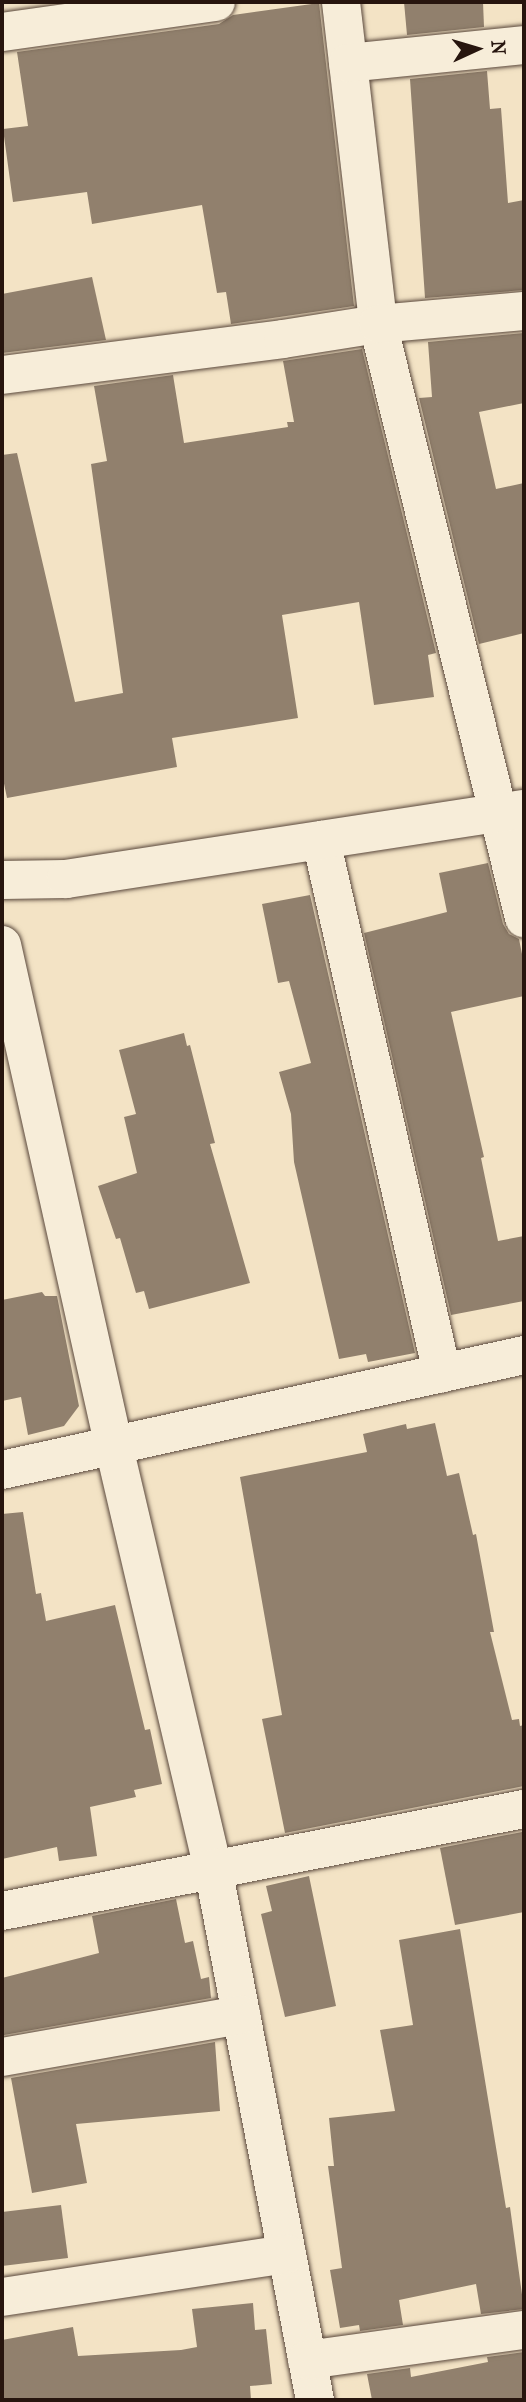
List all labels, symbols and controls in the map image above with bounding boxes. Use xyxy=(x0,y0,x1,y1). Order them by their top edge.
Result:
north arrow xyxy=(442,14,512,84)
text: N xyxy=(486,40,509,55)

